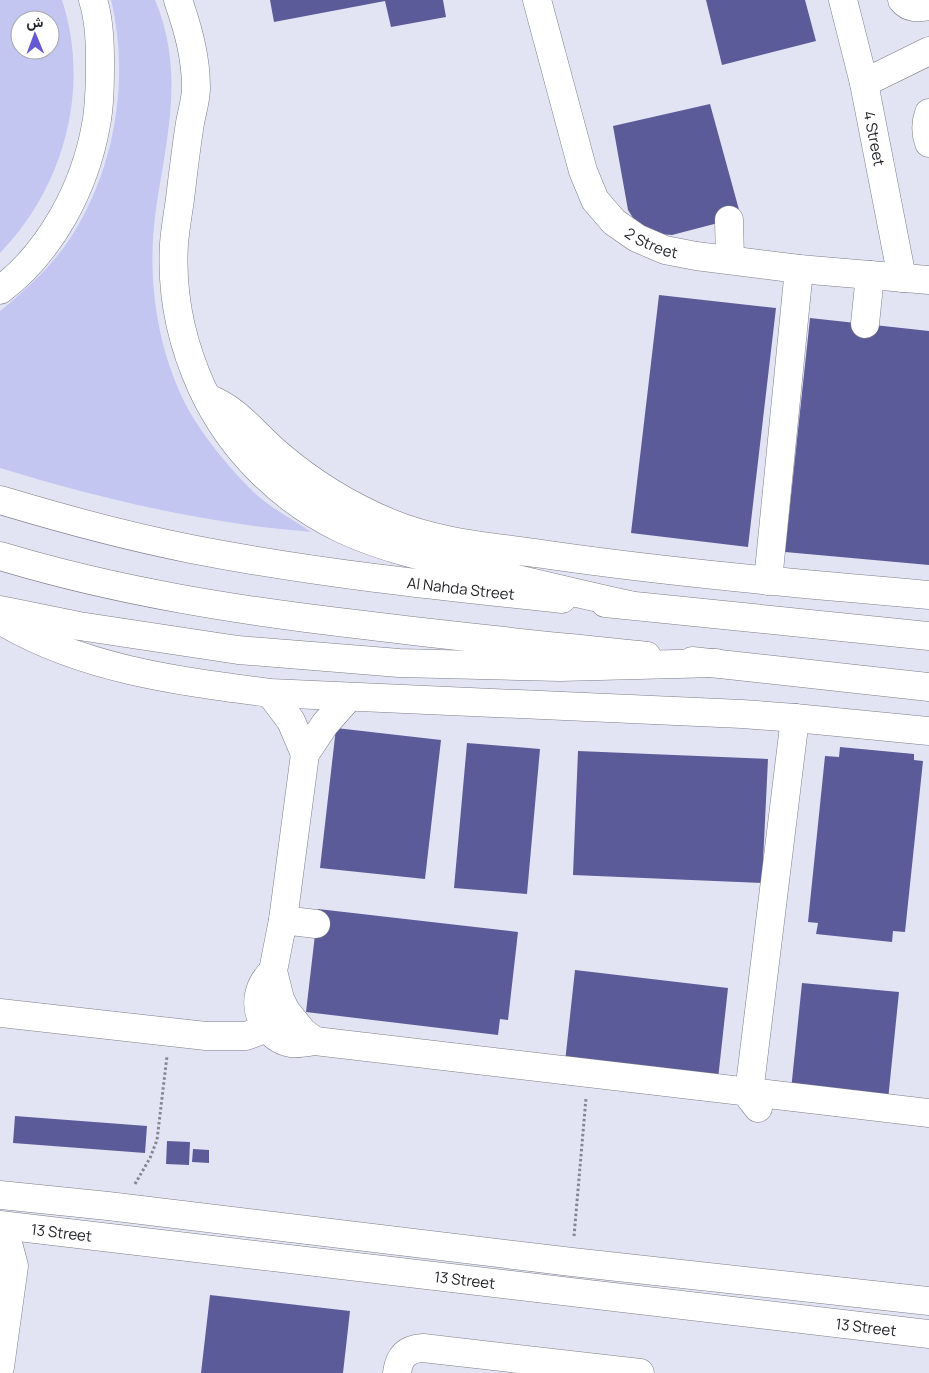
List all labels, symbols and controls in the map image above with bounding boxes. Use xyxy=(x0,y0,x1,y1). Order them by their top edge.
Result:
north arrow xyxy=(10,10,60,60)
text: ش xyxy=(26,12,44,31)
street label: 4 Street xyxy=(859,109,890,168)
street label: 2 Street xyxy=(621,222,680,263)
street label: Al Nahda Street xyxy=(406,572,516,604)
street label: 13 Street xyxy=(30,1218,93,1246)
street label: 13 Street xyxy=(433,1266,496,1294)
street label: 13 Street xyxy=(834,1313,898,1341)

